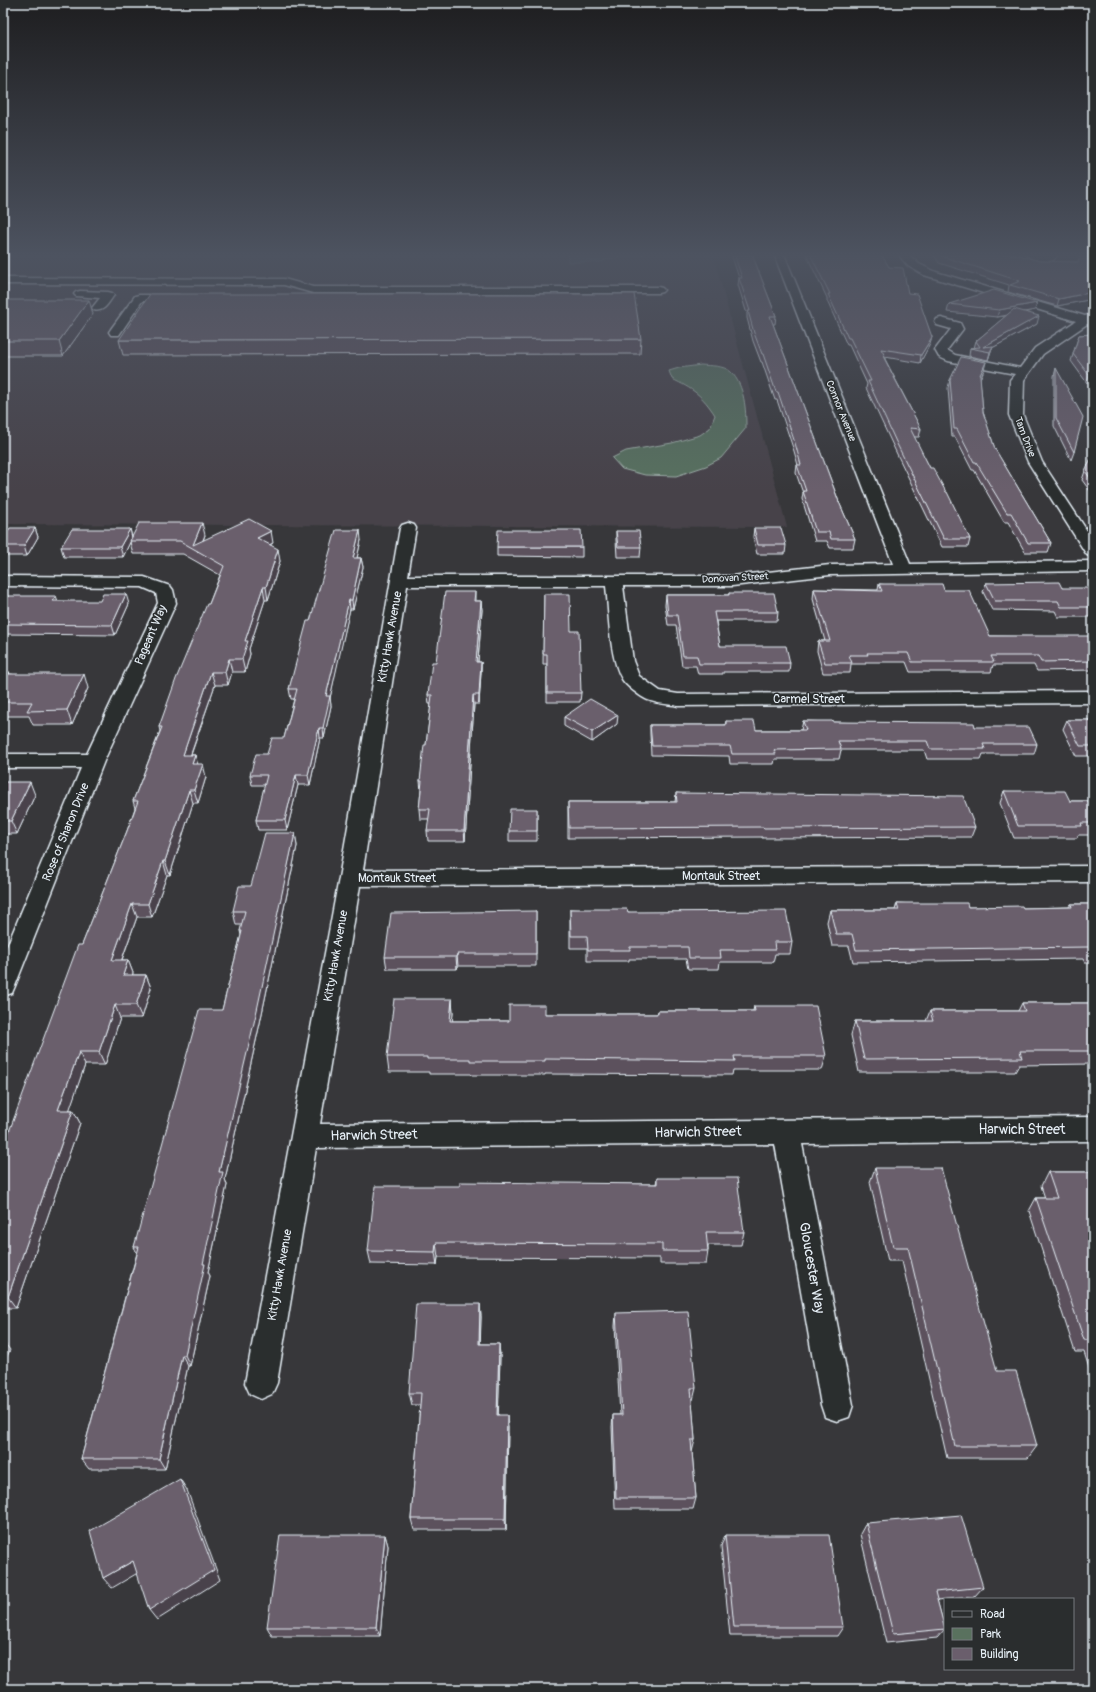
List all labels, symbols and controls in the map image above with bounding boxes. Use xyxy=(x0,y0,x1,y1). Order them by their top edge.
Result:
street label: Connor Avenue xyxy=(823,379,859,443)
street label: Tam Drive xyxy=(1012,415,1038,459)
street label: Donovan Street xyxy=(701,570,770,586)
street label: Kitty Hawk Avenue xyxy=(375,590,405,684)
street label: Pageant Way xyxy=(132,603,170,667)
street label: Carmel Street xyxy=(773,692,845,707)
street label: Rose of Sharon Drive xyxy=(39,781,93,883)
street label: Montauk Street xyxy=(682,869,760,884)
street label: Montauk Street xyxy=(358,871,436,886)
street label: Kitty Hawk Avenue xyxy=(321,909,351,1003)
street label: Harwich Street xyxy=(979,1121,1066,1138)
street label: Harwich Street xyxy=(654,1123,742,1141)
street label: Harwich Street xyxy=(330,1126,418,1144)
street label: Gloucester Way xyxy=(796,1221,828,1315)
street label: Kitty Hawk Avenue xyxy=(265,1228,295,1322)
legend xyxy=(944,1598,1074,1670)
text: Road xyxy=(980,1607,1005,1622)
text: Park xyxy=(980,1627,1001,1642)
text: Building xyxy=(980,1647,1019,1662)

